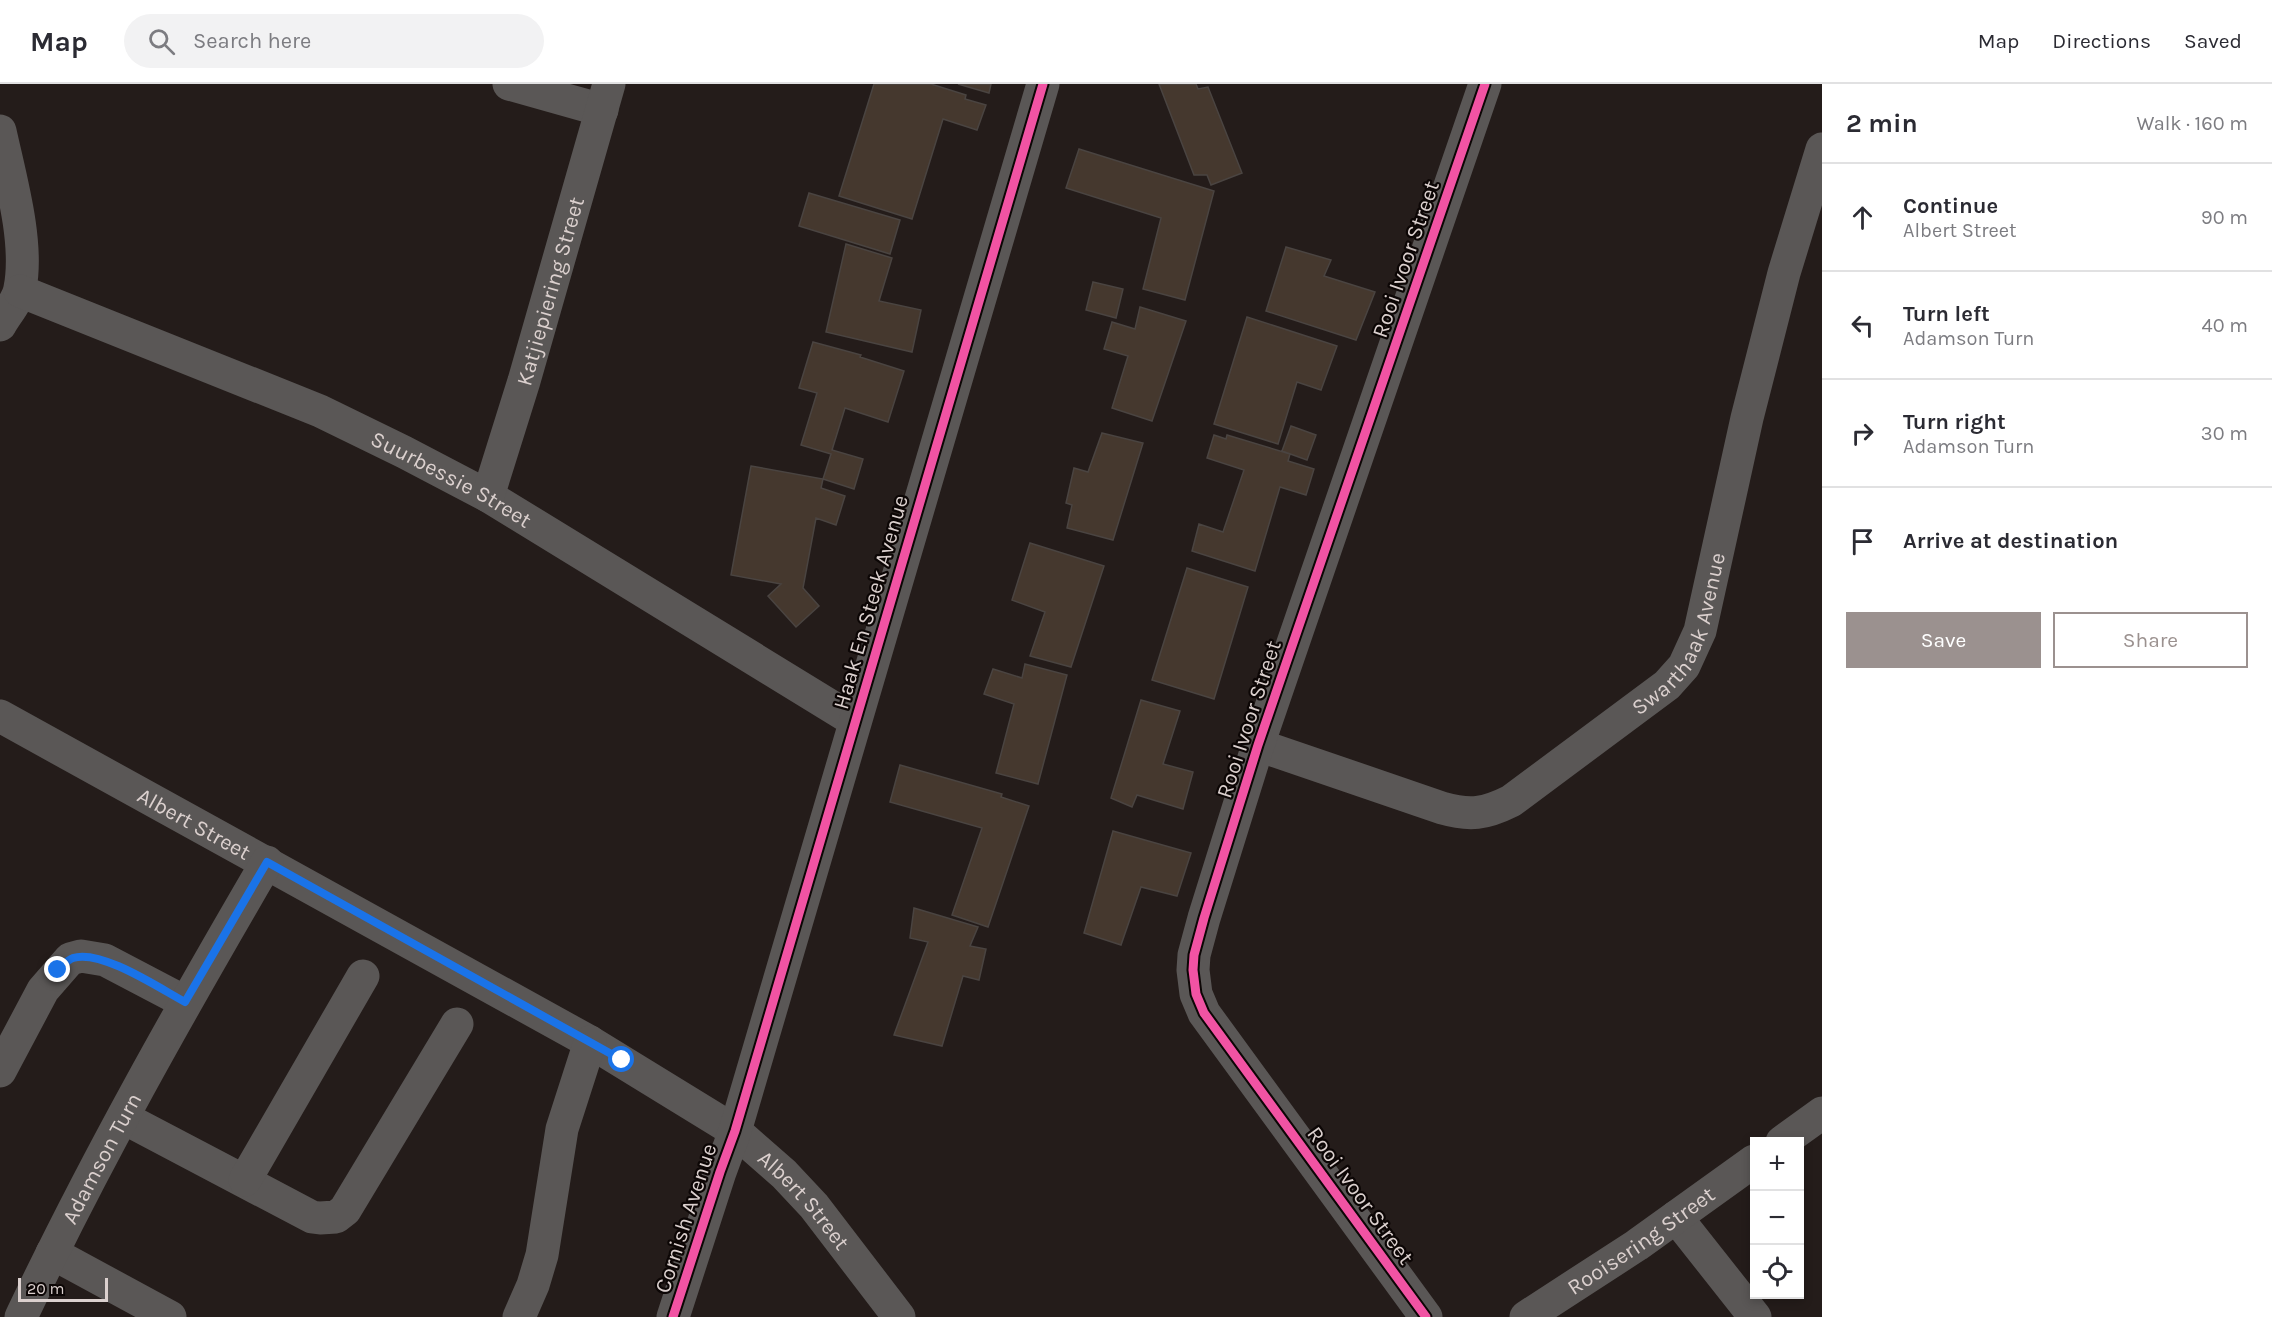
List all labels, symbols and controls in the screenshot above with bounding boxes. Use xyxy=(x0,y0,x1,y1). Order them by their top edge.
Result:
search box xyxy=(124,14,544,68)
text: Map xyxy=(30,25,88,58)
icon: search xyxy=(145,25,178,58)
text: Search here xyxy=(193,28,311,54)
text: Map xyxy=(1978,29,2019,53)
text: Directions xyxy=(2052,29,2151,53)
text: Saved xyxy=(2184,29,2242,53)
text: 2 min xyxy=(1846,108,1918,139)
text: Walk · 160 m xyxy=(2136,112,2248,135)
street label: Rooi Ivoor Street xyxy=(1367,177,1445,341)
text: Continue xyxy=(1903,193,1998,219)
street label: Katjiepiering Street xyxy=(511,194,590,389)
icon: ahead xyxy=(1846,201,1879,234)
text: 90 m xyxy=(2201,206,2248,229)
text: Albert Street xyxy=(1903,219,2017,242)
text: Turn left xyxy=(1903,301,1990,327)
icon: left xyxy=(1846,309,1879,342)
text: 40 m xyxy=(2202,314,2248,337)
text: Adamson Turn xyxy=(1903,327,2034,350)
text: Turn right xyxy=(1903,409,2006,435)
icon: right xyxy=(1846,417,1879,450)
text: 30 m xyxy=(2201,422,2248,445)
street label: Suurbessie Street xyxy=(366,426,536,534)
text: Adamson Turn xyxy=(1903,435,2034,458)
street label: Haak En Steek Avenue xyxy=(828,492,914,712)
icon: arrive xyxy=(1846,525,1879,558)
text: Arrive at destination xyxy=(1903,528,2118,554)
street label: Swarthaak Avenue xyxy=(1627,550,1731,721)
button: Save xyxy=(1846,612,2041,668)
button: Share xyxy=(2053,612,2248,668)
street label: Rooi Ivoor Street xyxy=(1211,637,1287,801)
street label: Albert Street xyxy=(133,783,255,866)
route end xyxy=(44,956,70,982)
route start xyxy=(608,1046,634,1072)
street label: Adamson Turn xyxy=(57,1089,147,1228)
street label: Rooi Ivoor Street xyxy=(1301,1122,1419,1270)
map controls xyxy=(1750,1137,1804,1299)
button: + xyxy=(1750,1137,1804,1191)
street label: Cornish Avenue xyxy=(650,1140,722,1296)
street label: Albert Street xyxy=(752,1145,855,1255)
street label: Rooisering Street xyxy=(1563,1182,1720,1301)
button: − xyxy=(1750,1191,1804,1245)
button: locate xyxy=(1750,1245,1804,1299)
scale bar xyxy=(18,1275,108,1302)
text: 20 m xyxy=(27,1279,65,1298)

